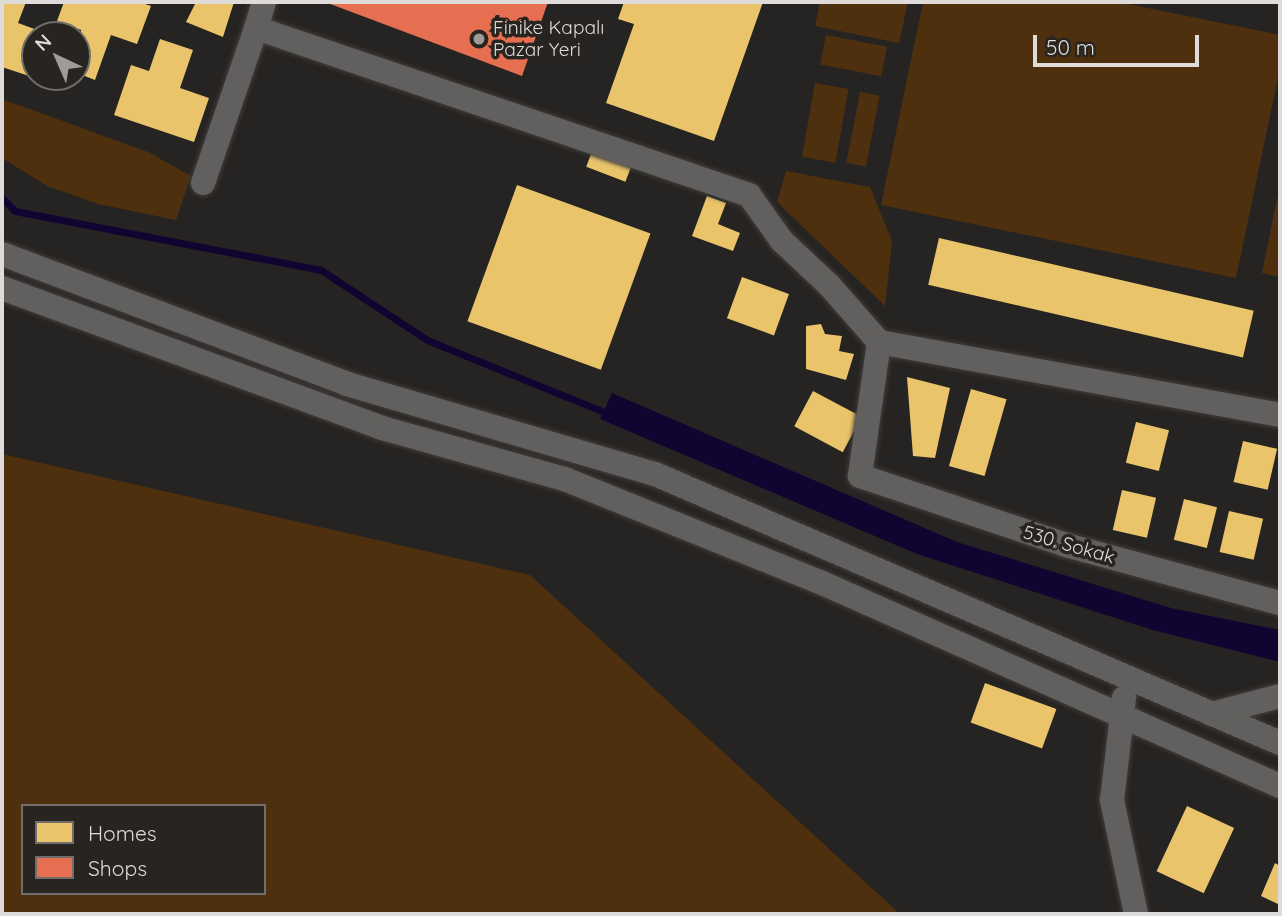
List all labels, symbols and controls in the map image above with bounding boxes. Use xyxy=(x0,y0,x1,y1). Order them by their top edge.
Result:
place label: Finike Kapalı Pazar Yeri xyxy=(493,17,604,61)
north arrow xyxy=(21,21,91,91)
scale bar xyxy=(1037,21,1203,65)
text: N xyxy=(29,29,56,56)
marker: Finike Kapalı Pazar Yeri xyxy=(471,31,487,47)
text: 50 m xyxy=(1046,34,1095,60)
street label: 530. Sokak xyxy=(1021,521,1117,569)
legend xyxy=(21,804,266,895)
text: Homes xyxy=(88,820,157,846)
text: Shops xyxy=(88,855,147,881)

